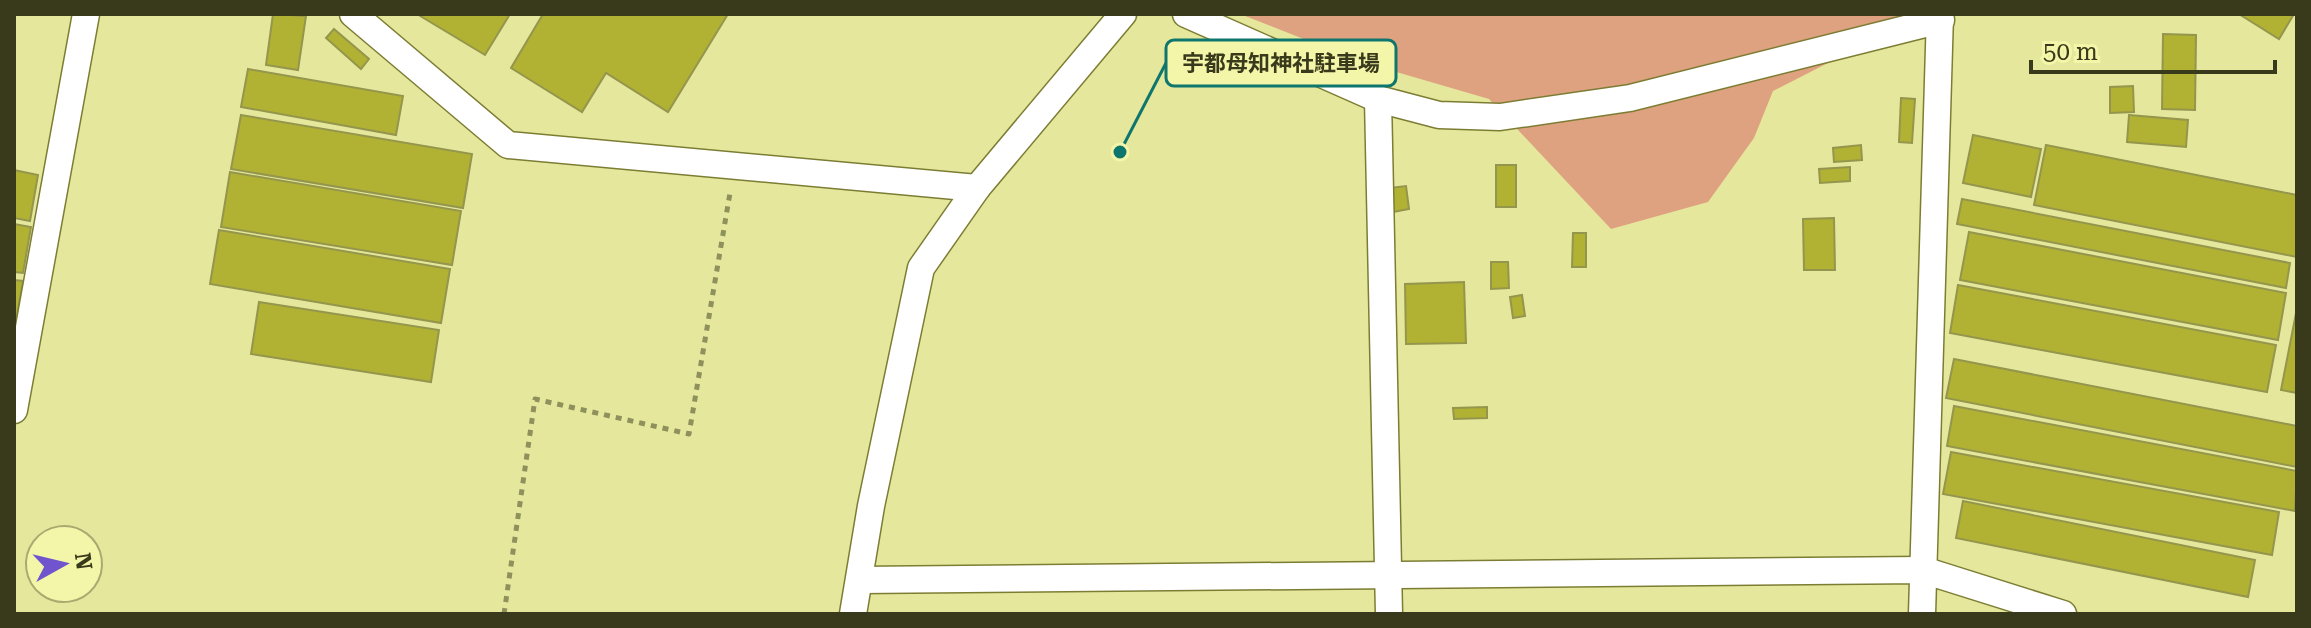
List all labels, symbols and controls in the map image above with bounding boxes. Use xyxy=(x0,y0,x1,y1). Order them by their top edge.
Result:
scale bar xyxy=(2031,24,2275,74)
text: 50 m xyxy=(2043,38,2098,66)
callout: 宇都母知神社駐車場 xyxy=(1166,40,1396,86)
text: 宇都母知神社駐車場 xyxy=(1182,51,1380,76)
north arrow xyxy=(24,524,104,604)
text: N xyxy=(70,551,97,571)

